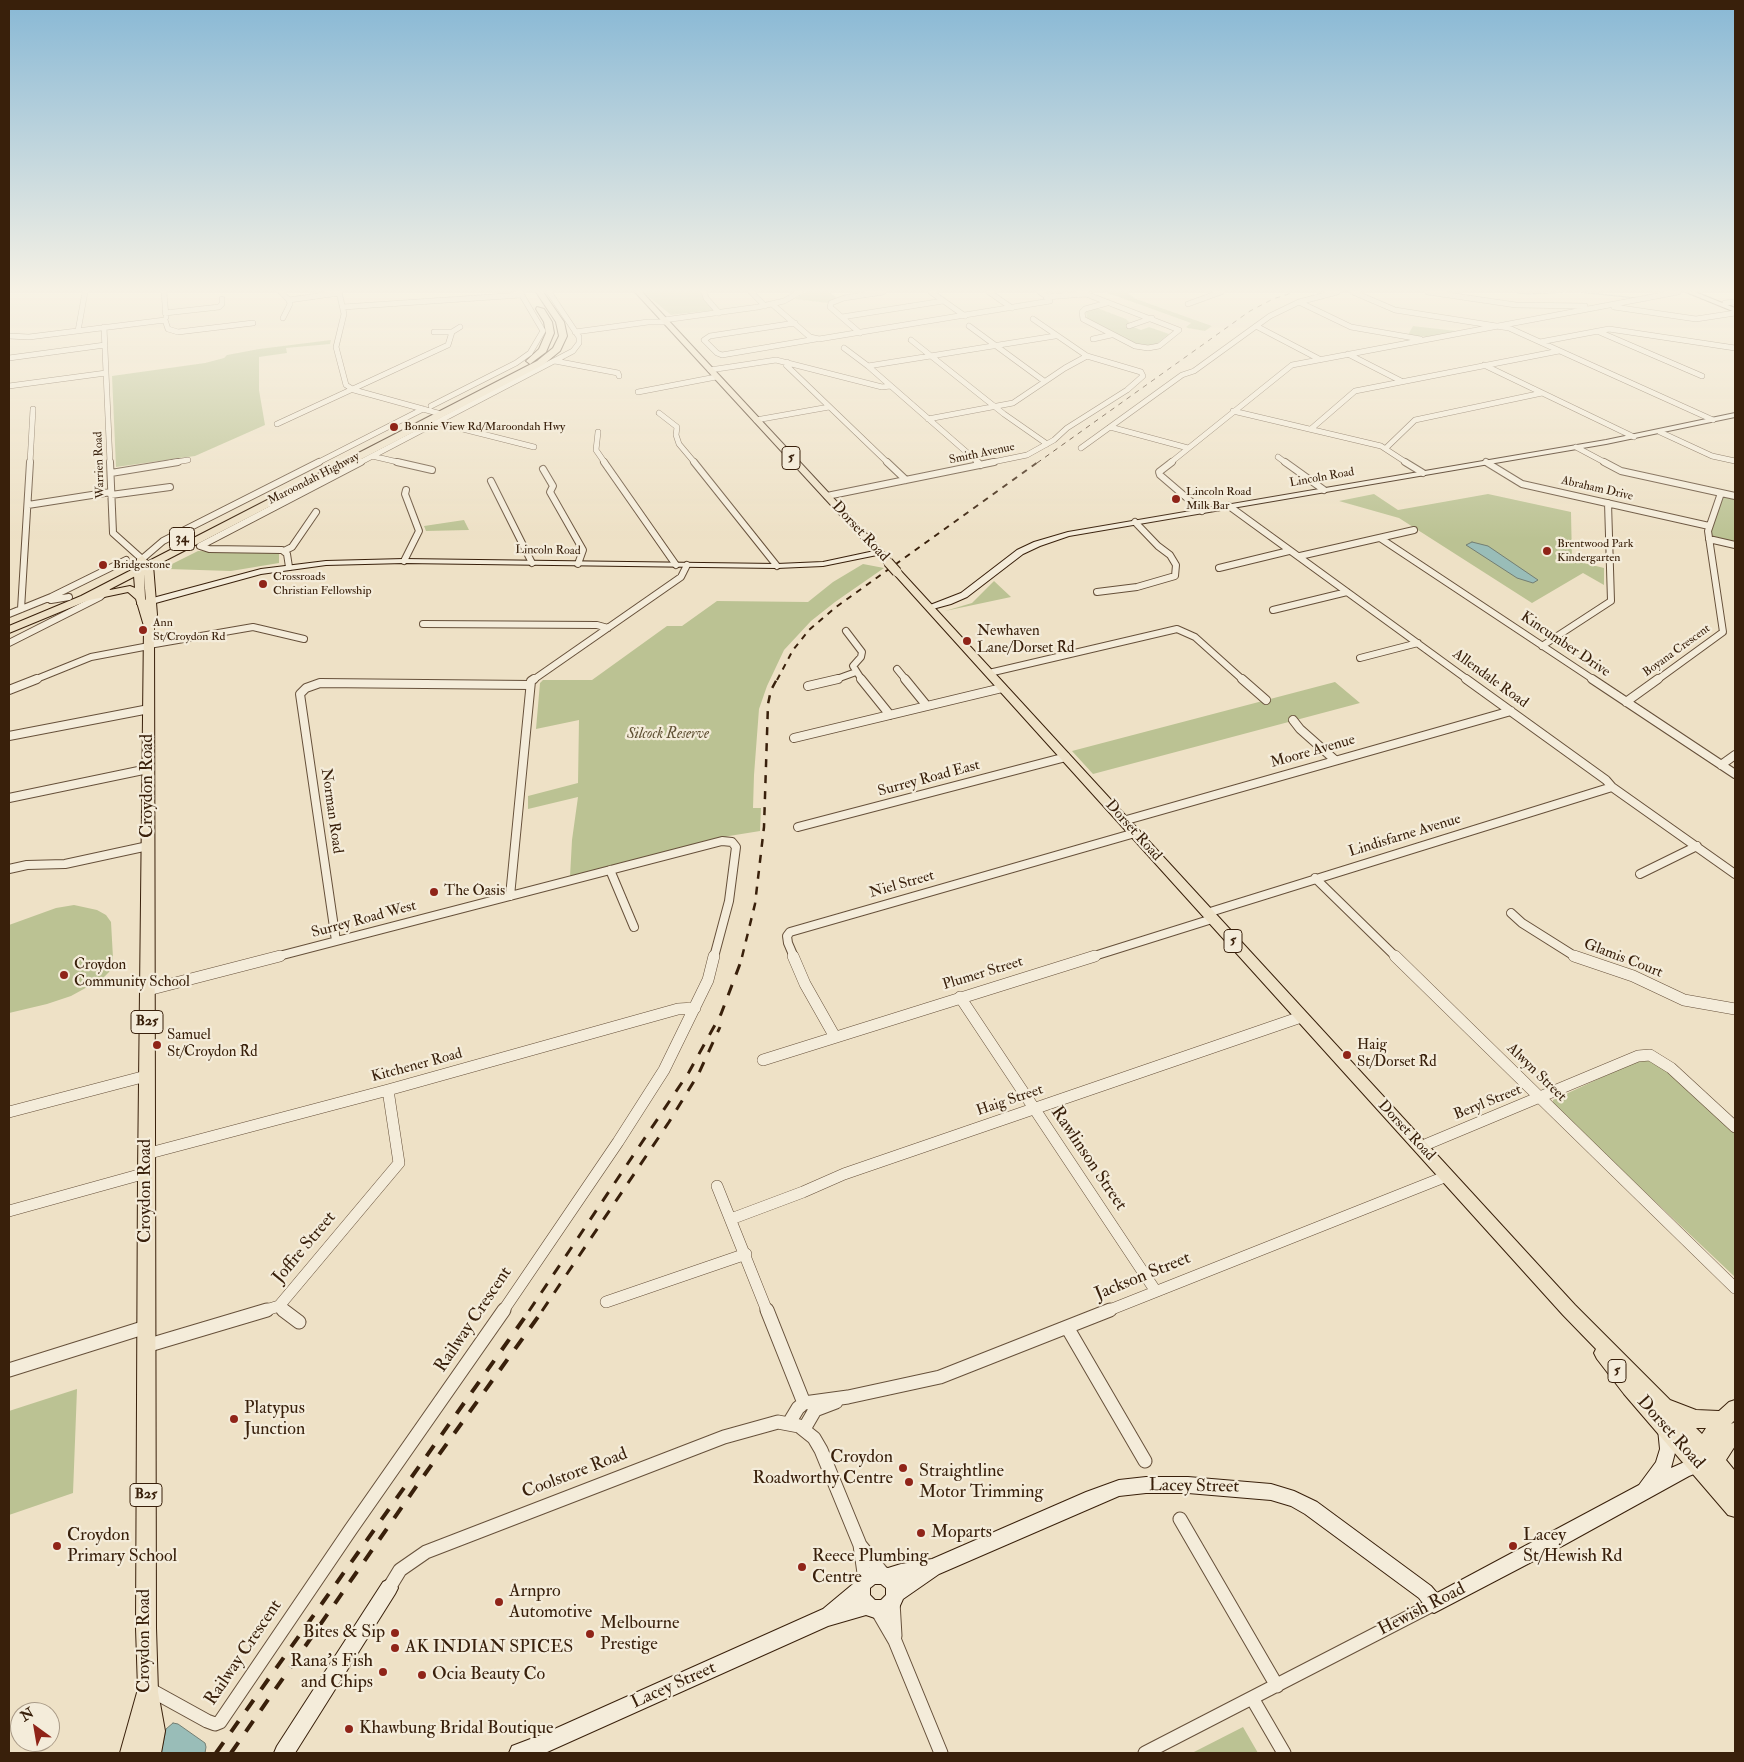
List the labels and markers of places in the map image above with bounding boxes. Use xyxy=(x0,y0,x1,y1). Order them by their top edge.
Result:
place label: Bonnie View Rd/Maroondah Hwy xyxy=(404,420,565,434)
marker: Bonnie View Rd/Maroondah Hwy xyxy=(388,421,400,433)
place label: Lincoln Road Milk Bar xyxy=(1186,485,1251,513)
marker: Lincoln Road Milk Bar xyxy=(1170,493,1182,505)
place label: Brentwood Park Kindergarten xyxy=(1557,537,1633,565)
marker: Brentwood Park Kindergarten xyxy=(1541,545,1553,557)
place label: Bridgestone xyxy=(113,558,170,572)
marker: Bridgestone xyxy=(97,559,109,571)
place label: Crossroads Christian Fellowship xyxy=(273,570,372,598)
marker: Crossroads Christian Fellowship xyxy=(257,578,269,590)
place label: Ann St/Croydon Rd xyxy=(153,616,225,644)
place label: Newhaven Lane/Dorset Rd xyxy=(977,623,1074,658)
marker: Ann St/Croydon Rd xyxy=(137,624,149,636)
marker: Newhaven Lane/Dorset Rd xyxy=(961,635,973,647)
place label: The Oasis xyxy=(444,883,505,901)
marker: The Oasis xyxy=(428,886,440,898)
place label: Croydon Community School xyxy=(74,957,190,992)
marker: Croydon Community School xyxy=(58,969,70,981)
place label: Samuel St/Croydon Rd xyxy=(167,1027,258,1062)
place label: Haig St/Dorset Rd xyxy=(1357,1037,1437,1072)
marker: Samuel St/Croydon Rd xyxy=(151,1039,163,1051)
marker: Haig St/Dorset Rd xyxy=(1341,1049,1353,1061)
place label: Platypus Junction xyxy=(244,1398,305,1440)
marker: Platypus Junction xyxy=(228,1413,240,1425)
place label: Croydon Roadworthy Centre xyxy=(752,1447,893,1490)
place label: Straightline Motor Trimming xyxy=(919,1461,1043,1504)
marker: Croydon Roadworthy Centre xyxy=(897,1462,909,1474)
marker: Straightline Motor Trimming xyxy=(903,1476,915,1488)
place label: Moparts xyxy=(931,1522,992,1544)
place label: Croydon Primary School xyxy=(67,1525,177,1568)
place label: Lacey St/Hewish Rd xyxy=(1523,1525,1622,1568)
marker: Moparts xyxy=(915,1527,927,1539)
marker: Croydon Primary School xyxy=(51,1540,63,1552)
marker: Lacey St/Hewish Rd xyxy=(1507,1540,1519,1552)
place label: Reece Plumbing Centre xyxy=(812,1546,928,1588)
marker: Reece Plumbing Centre xyxy=(796,1561,808,1573)
place label: Arnpro Automotive xyxy=(509,1581,592,1624)
marker: Arnpro Automotive xyxy=(493,1596,505,1608)
place label: Melbourne Prestige xyxy=(600,1613,679,1656)
place label: Bites & Sip xyxy=(303,1622,385,1644)
marker: Bites & Sip xyxy=(389,1627,401,1639)
marker: Melbourne Prestige xyxy=(584,1628,596,1640)
place label: AK INDIAN SPICES xyxy=(405,1637,573,1659)
marker: AK INDIAN SPICES xyxy=(389,1642,401,1654)
place label: Rana's Fish and Chips xyxy=(290,1651,373,1694)
place label: Ocia Beauty Co xyxy=(432,1664,545,1686)
marker: Rana's Fish and Chips xyxy=(377,1666,389,1678)
marker: Ocia Beauty Co xyxy=(416,1669,428,1681)
place label: Khawbung Bridal Boutique xyxy=(359,1718,554,1740)
marker: Khawbung Bridal Boutique xyxy=(343,1723,355,1735)

